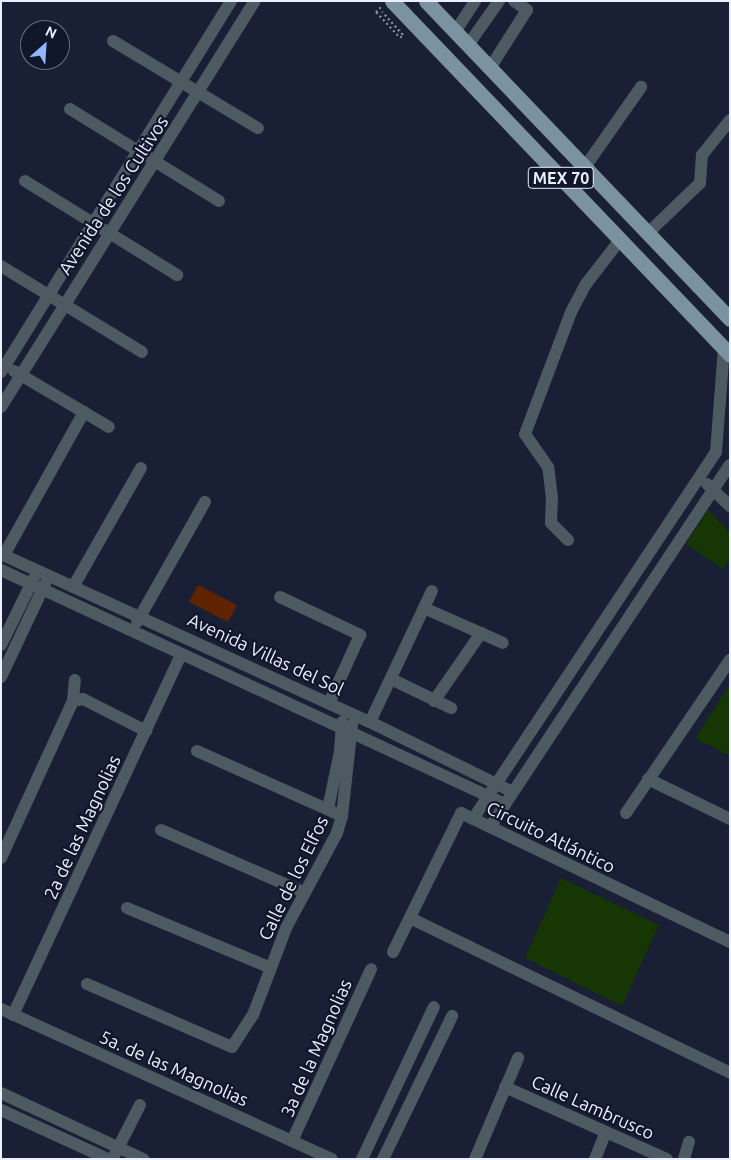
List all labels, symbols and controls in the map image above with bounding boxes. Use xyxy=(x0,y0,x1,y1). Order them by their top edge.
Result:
north arrow xyxy=(20,20,70,70)
text: N xyxy=(43,23,59,42)
street label: Avenida de los Cultivos xyxy=(54,112,172,278)
road number: MEX 70 xyxy=(527,164,595,192)
street label: Avenida Villas del Sol xyxy=(185,608,347,700)
street label: 2a de las Magnolias xyxy=(39,752,125,902)
street label: Circuito Atlántico xyxy=(483,797,619,877)
street label: Calle de los Elfos xyxy=(254,812,332,944)
street label: 3a de la Magnolias xyxy=(276,976,356,1120)
street label: 5a. de las Magnolias xyxy=(96,1025,252,1111)
street label: Calle Lambrusco xyxy=(528,1070,658,1144)

